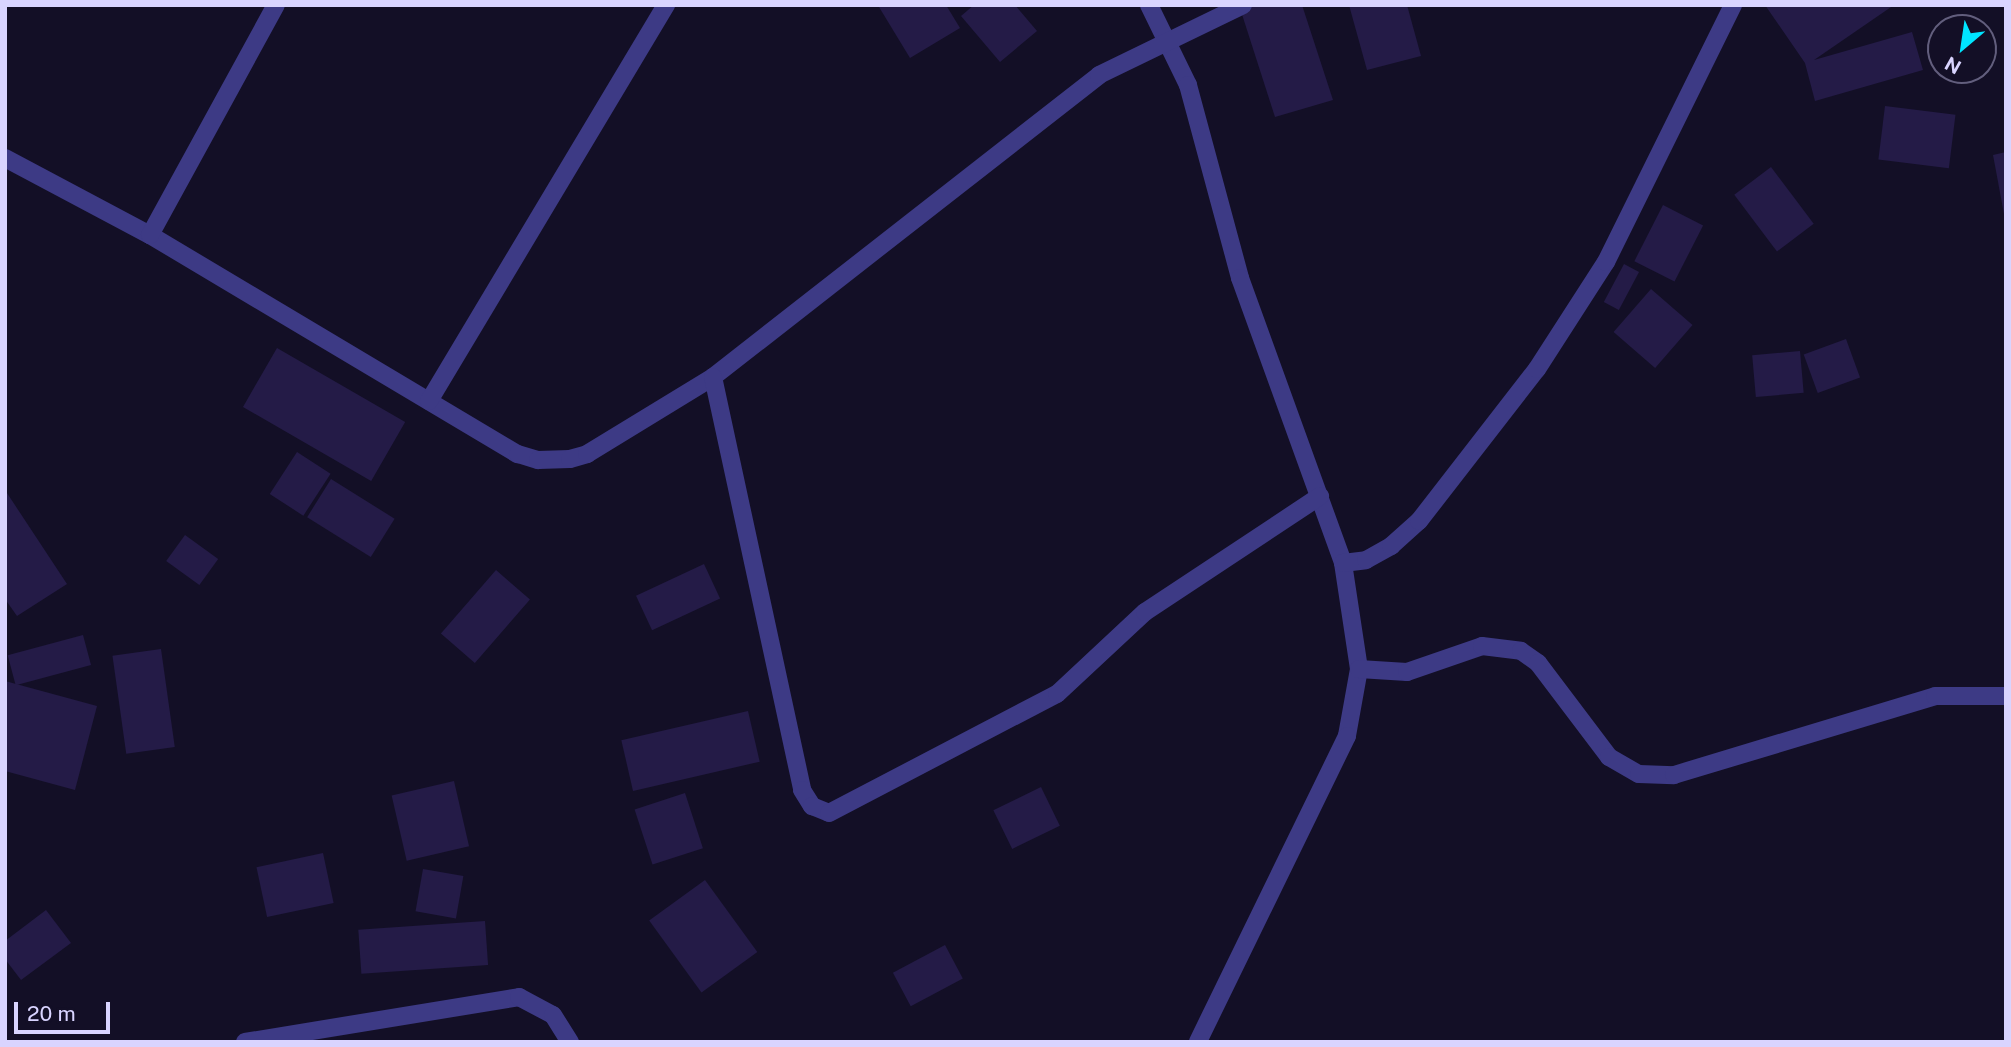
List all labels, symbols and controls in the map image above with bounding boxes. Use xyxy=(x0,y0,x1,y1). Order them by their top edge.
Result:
north arrow xyxy=(1927,14,1997,84)
text: N xyxy=(1941,52,1965,79)
scale bar xyxy=(18,988,114,1032)
text: 20 m xyxy=(27,1001,76,1026)

